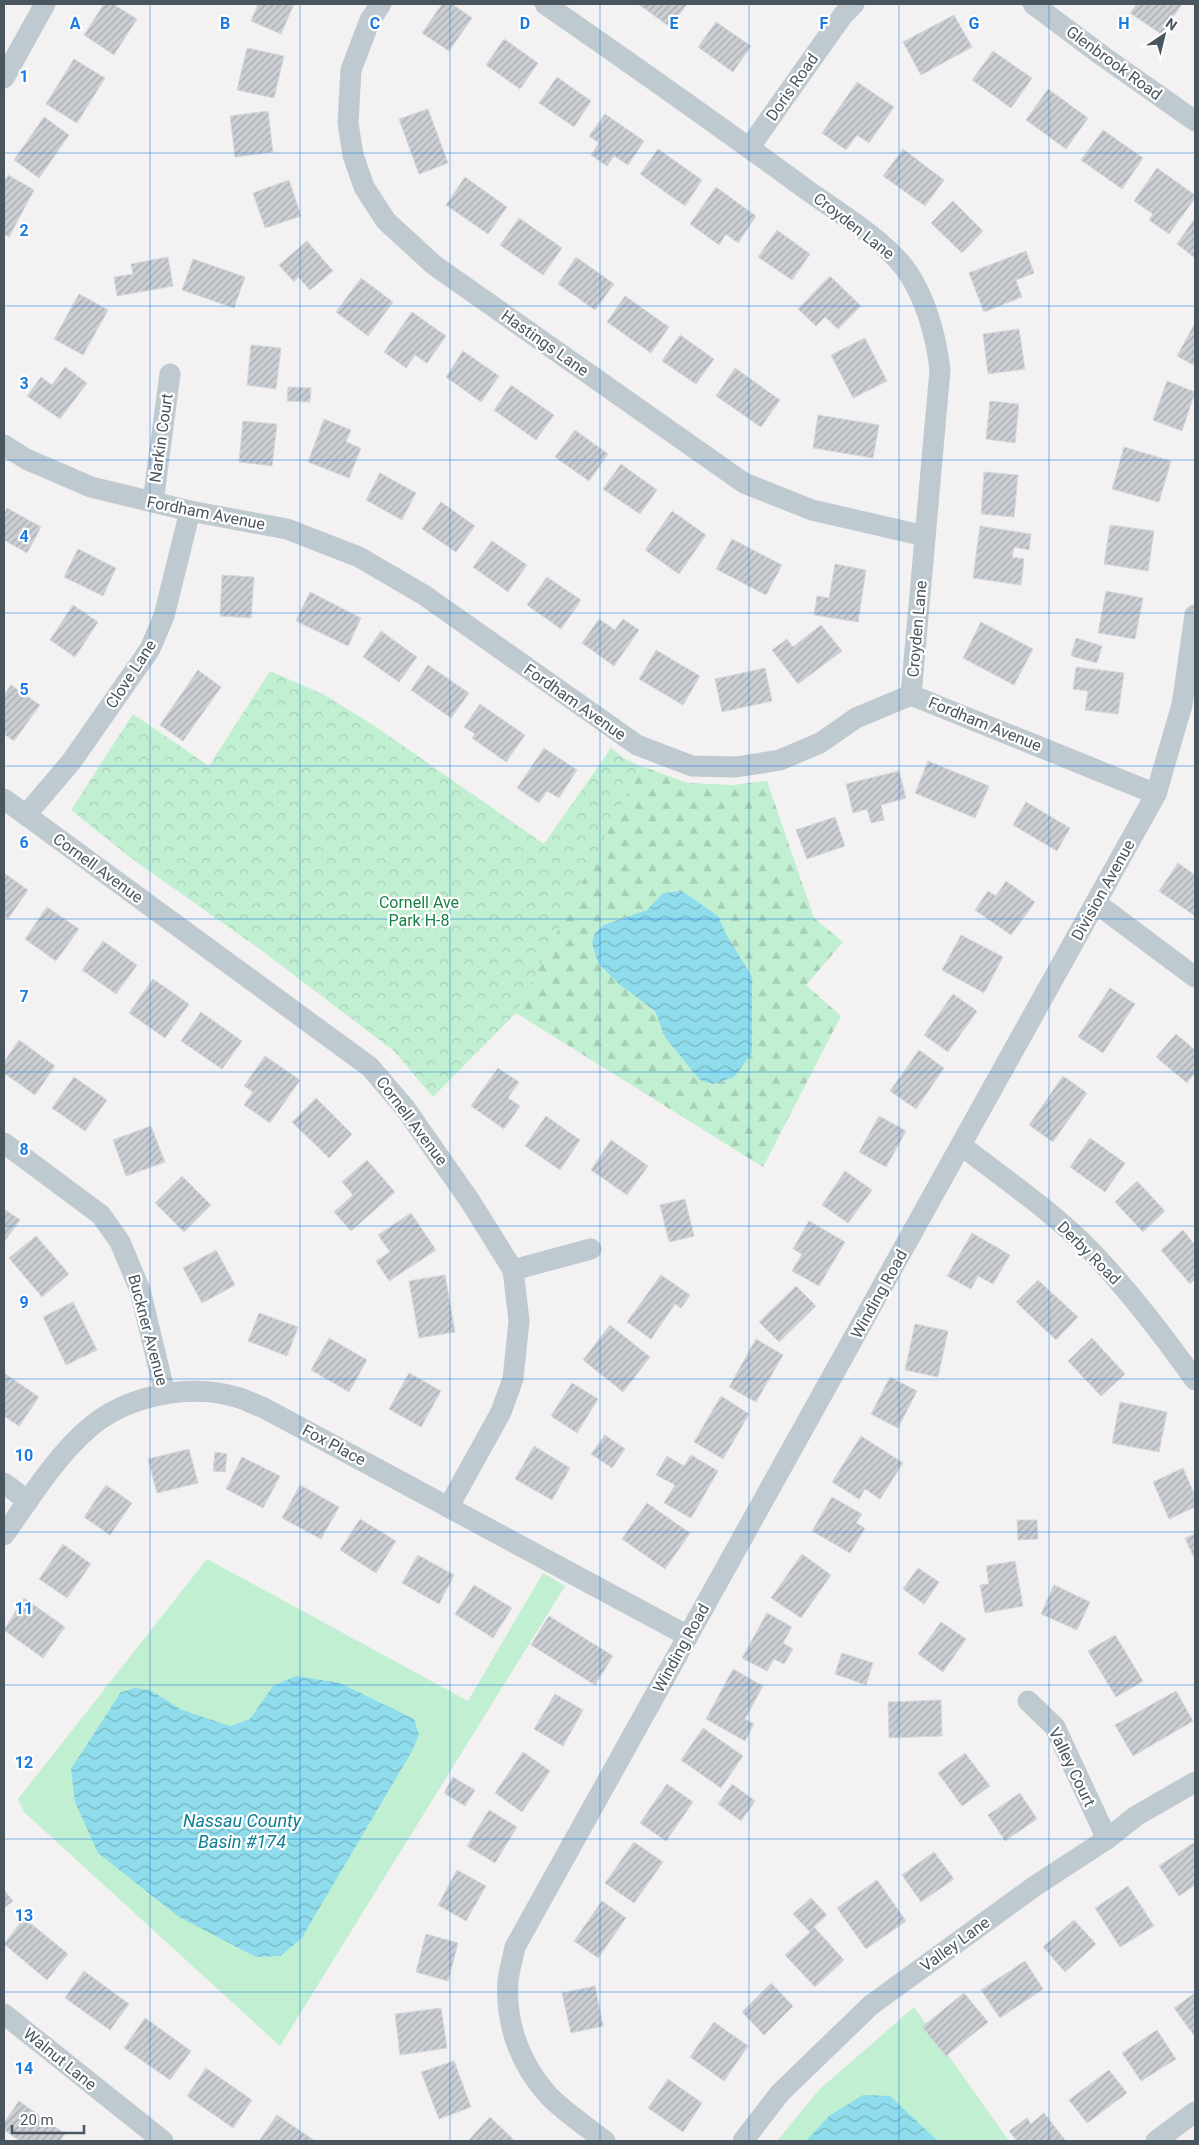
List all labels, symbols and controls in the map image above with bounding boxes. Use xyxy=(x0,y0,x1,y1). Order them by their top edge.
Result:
north arrow xyxy=(1139,10,1189,60)
text: A xyxy=(70,14,81,33)
text: B xyxy=(220,14,230,33)
text: C xyxy=(370,14,380,33)
text: D xyxy=(520,14,530,33)
text: E xyxy=(670,14,679,33)
text: F xyxy=(820,14,829,33)
text: G xyxy=(969,14,980,33)
text: H xyxy=(1118,14,1130,33)
text: N xyxy=(1163,15,1180,34)
street label: Glenbrook Road xyxy=(1063,22,1165,104)
street label: Doris Road xyxy=(762,50,822,124)
text: 1 xyxy=(19,67,29,86)
street label: Croyden Lane xyxy=(810,189,898,263)
text: 2 xyxy=(19,221,29,240)
street label: Hastings Lane xyxy=(498,306,592,380)
text: 3 xyxy=(19,374,29,393)
street label: Narkin Court xyxy=(145,392,177,484)
street label: Fordham Avenue xyxy=(145,492,267,534)
text: 4 xyxy=(19,527,29,546)
street label: Croyden Lane xyxy=(903,580,931,678)
street label: Clove Lane xyxy=(102,636,160,712)
street label: Fordham Avenue xyxy=(520,660,630,744)
text: 5 xyxy=(19,680,29,699)
street label: Fordham Avenue xyxy=(926,693,1044,755)
street label: Cornell Avenue xyxy=(49,829,147,907)
text: 6 xyxy=(19,833,29,852)
street label: Division Avenue xyxy=(1067,836,1139,944)
park label: Cornell Ave Park H-8 xyxy=(379,893,459,930)
text: 7 xyxy=(19,987,29,1006)
street label: Cornell Avenue xyxy=(372,1073,452,1169)
text: 8 xyxy=(19,1140,29,1159)
street label: Derby Road xyxy=(1053,1217,1125,1289)
street label: Winding Road xyxy=(847,1246,911,1342)
street label: Buckner Avenue xyxy=(124,1272,172,1388)
text: 9 xyxy=(19,1293,29,1312)
street label: Fox Place xyxy=(299,1420,369,1470)
text: 10 xyxy=(15,1446,33,1465)
text: 11 xyxy=(15,1599,33,1618)
street label: Winding Road xyxy=(649,1600,713,1696)
street label: Valley Court xyxy=(1045,1724,1099,1810)
text: 12 xyxy=(15,1753,33,1772)
water label: Nassau County Basin #174 xyxy=(183,1810,302,1852)
text: 13 xyxy=(15,1906,33,1925)
street label: Valley Lane xyxy=(917,1913,993,1975)
street label: Walnut Lane xyxy=(20,2024,100,2094)
text: 14 xyxy=(15,2059,33,2078)
scale bar xyxy=(12,2102,85,2134)
text: 20 m xyxy=(20,2111,54,2129)

